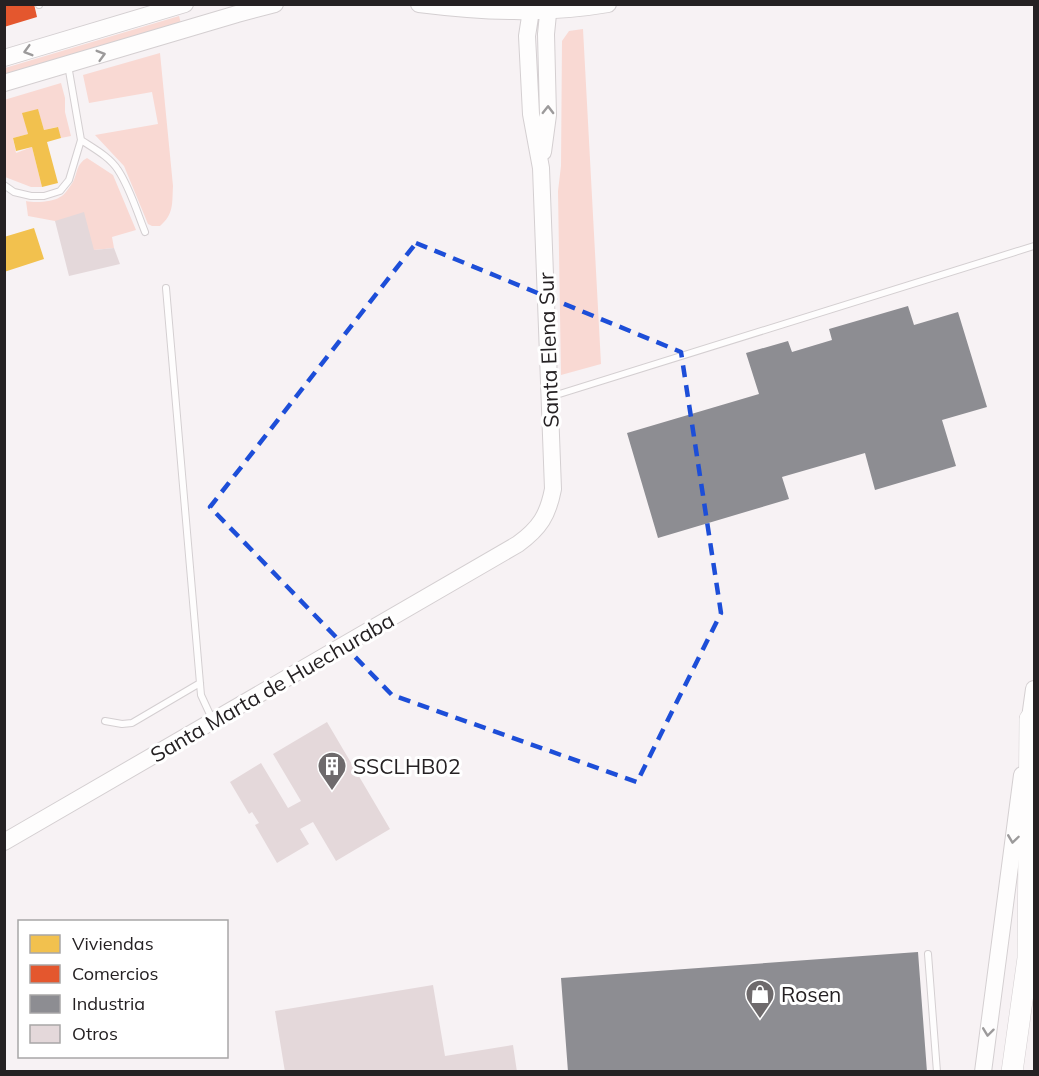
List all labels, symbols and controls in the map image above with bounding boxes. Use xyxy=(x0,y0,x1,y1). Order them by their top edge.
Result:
one-way arrow xyxy=(23,44,34,56)
one-way arrow xyxy=(95,50,106,62)
one-way arrow xyxy=(541,105,554,114)
street label: Santa Elena Sur xyxy=(532,272,564,428)
street label: Santa Marta de Huechuraba xyxy=(146,607,398,767)
building icon: SSCLHB02 xyxy=(316,750,348,792)
place label: SSCLHB02 xyxy=(353,753,461,779)
one-way arrow xyxy=(1007,834,1019,844)
legend xyxy=(18,920,228,1058)
text: Viviendas xyxy=(72,932,154,955)
text: Comercios xyxy=(72,962,158,985)
shop icon: Rosen xyxy=(744,978,776,1020)
place label: Rosen xyxy=(781,981,841,1007)
text: Industria xyxy=(72,992,145,1015)
text: Otros xyxy=(72,1022,118,1045)
one-way arrow xyxy=(982,1028,995,1037)

